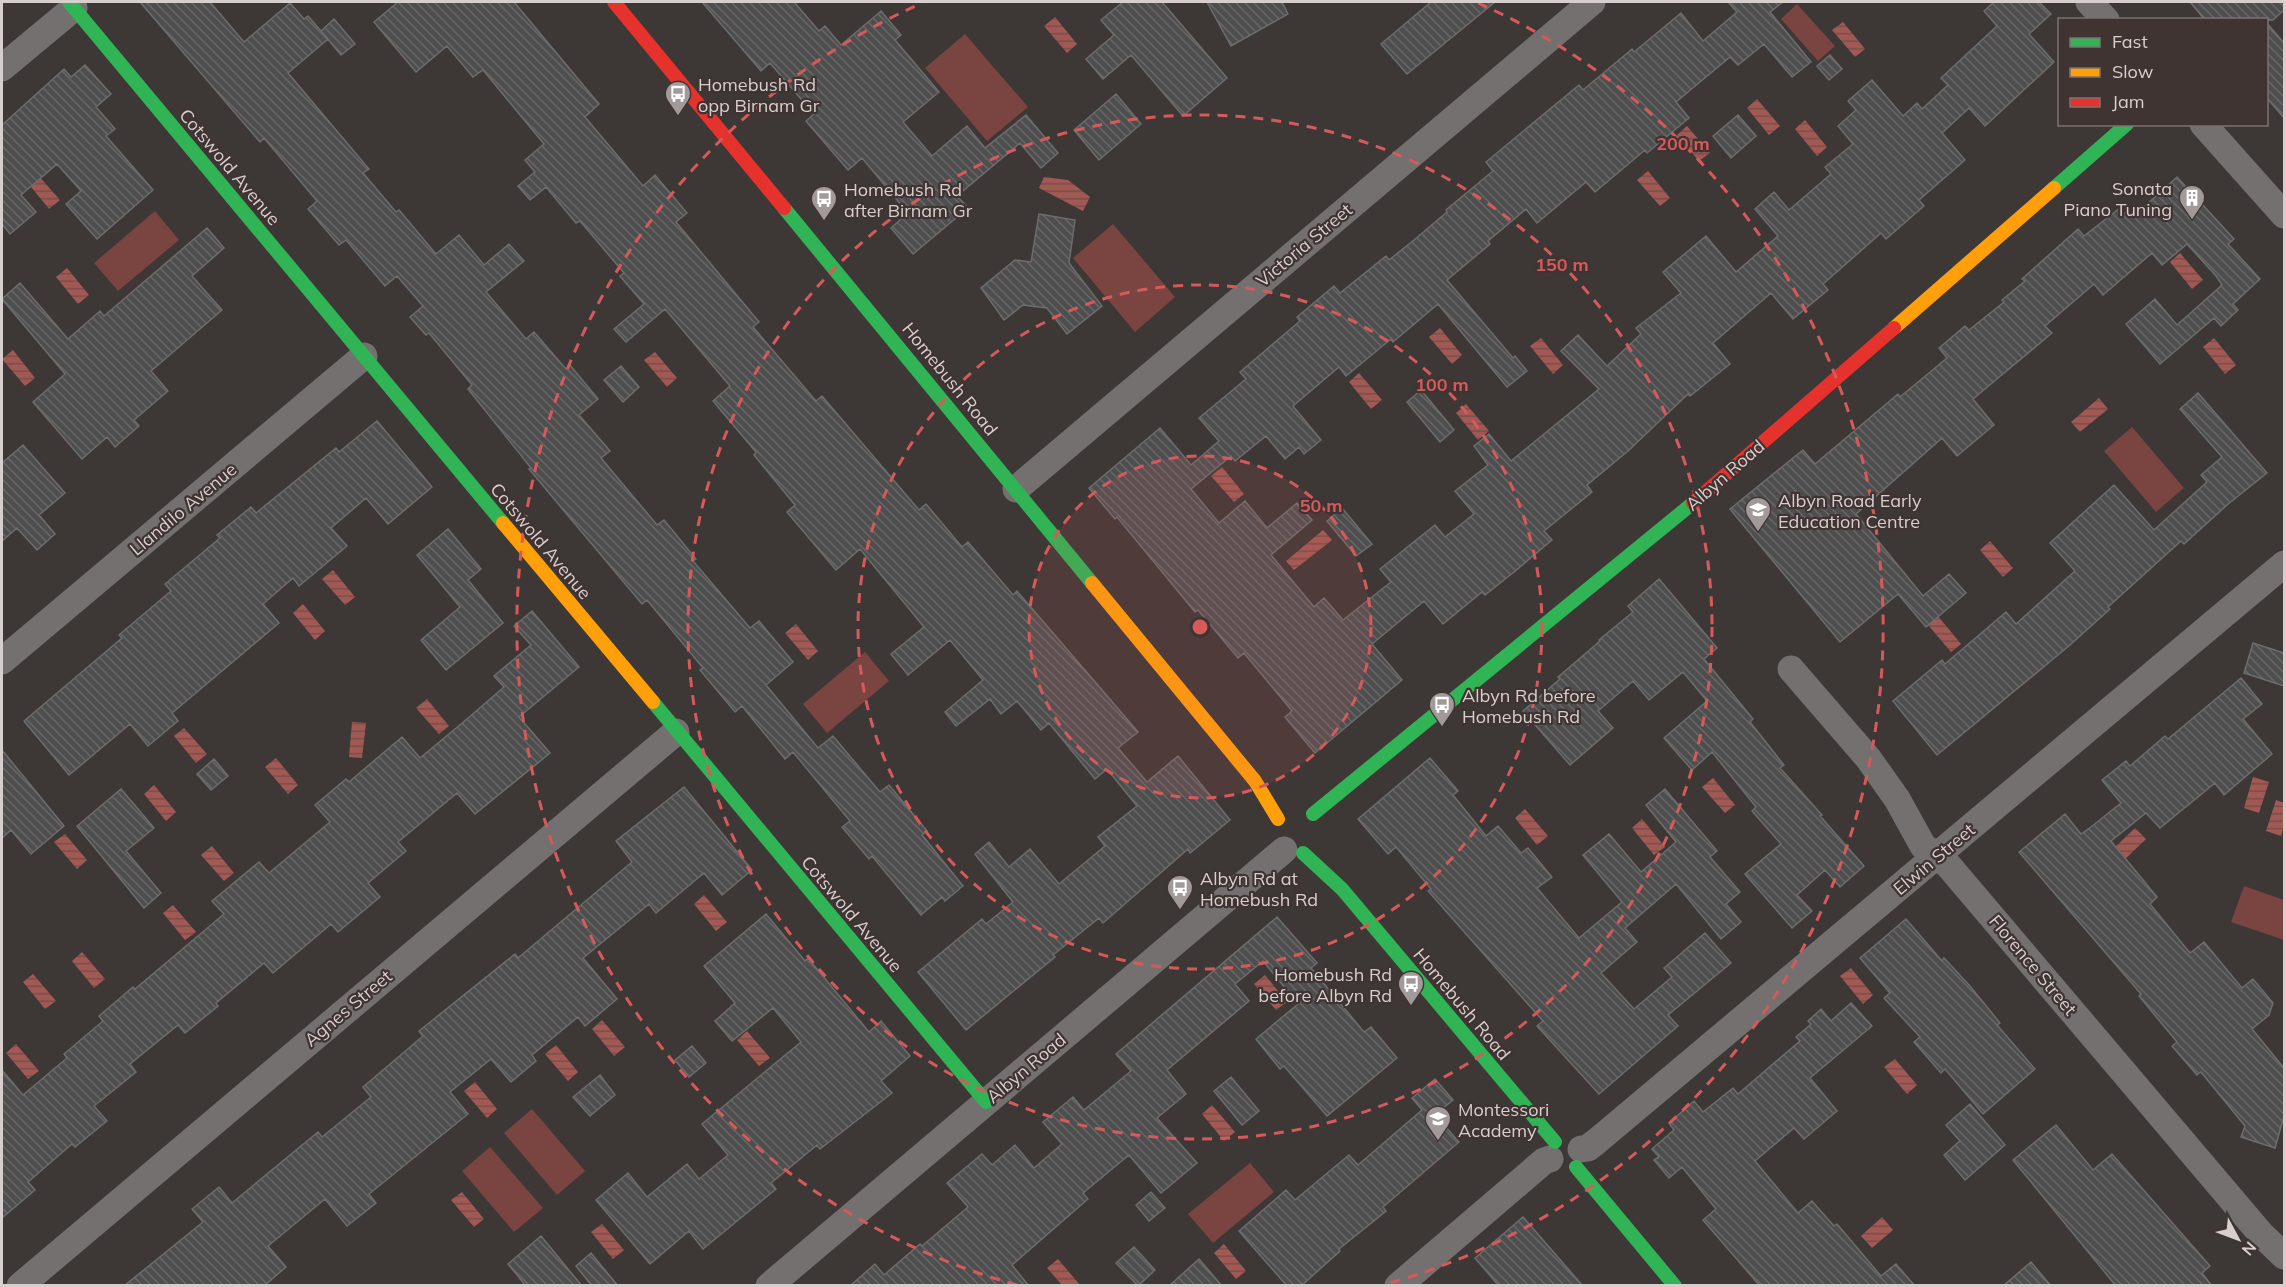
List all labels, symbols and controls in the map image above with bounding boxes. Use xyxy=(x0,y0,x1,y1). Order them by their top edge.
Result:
legend xyxy=(2058,18,2268,126)
text: Fast xyxy=(2112,30,2148,53)
text: Slow xyxy=(2112,60,2154,83)
place label: Homebush Rd opp Birnam Gr xyxy=(698,73,820,117)
bus stop icon: Homebush Rd opp Birnam Gr xyxy=(663,79,693,117)
text: Jam xyxy=(2112,90,2145,113)
street label: Cotswold Avenue xyxy=(175,104,285,230)
text: 200 m xyxy=(1656,132,1710,155)
place label: Sonata Piano Tuning xyxy=(2063,177,2172,221)
place label: Homebush Rd after Birnam Gr xyxy=(844,178,973,222)
building icon: Sonata Piano Tuning xyxy=(2177,183,2207,221)
bus stop icon: Homebush Rd after Birnam Gr xyxy=(809,184,839,222)
street label: Victoria Street xyxy=(1251,198,1357,292)
text: 150 m xyxy=(1535,253,1589,276)
street label: Homebush Road xyxy=(897,318,1003,440)
text: 100 m xyxy=(1415,373,1469,396)
street label: Albyn Road xyxy=(1681,434,1769,516)
street label: Llandilo Avenue xyxy=(125,458,241,560)
street label: Cotswold Avenue xyxy=(486,478,596,604)
place label: Albyn Road Early Education Centre xyxy=(1778,489,1922,533)
text: 50 m xyxy=(1300,494,1342,517)
school or university icon: Albyn Road Early Education Centre xyxy=(1743,495,1773,533)
centre of rings xyxy=(1190,617,1210,637)
place label: Albyn Rd before Homebush Rd xyxy=(1462,684,1596,728)
bus stop icon: Albyn Rd before Homebush Rd xyxy=(1427,690,1457,728)
street label: Elwin Street xyxy=(1888,818,1980,900)
street label: Cotswold Avenue xyxy=(797,851,907,977)
place label: Albyn Rd at Homebush Rd xyxy=(1200,867,1318,911)
bus stop icon: Albyn Rd at Homebush Rd xyxy=(1165,873,1195,911)
street label: Florence Street xyxy=(1984,910,2082,1020)
street label: Homebush Road xyxy=(1408,943,1516,1065)
place label: Homebush Rd before Albyn Rd xyxy=(1258,963,1392,1007)
street label: Agnes Street xyxy=(299,965,397,1051)
bus stop icon: Homebush Rd before Albyn Rd xyxy=(1396,969,1426,1007)
street label: Albyn Road xyxy=(981,1028,1071,1108)
place label: Montessori Academy xyxy=(1458,1098,1549,1142)
school or university icon: Montessori Academy xyxy=(1423,1104,1453,1142)
north arrow xyxy=(2208,1209,2268,1269)
text: N xyxy=(2238,1238,2261,1260)

